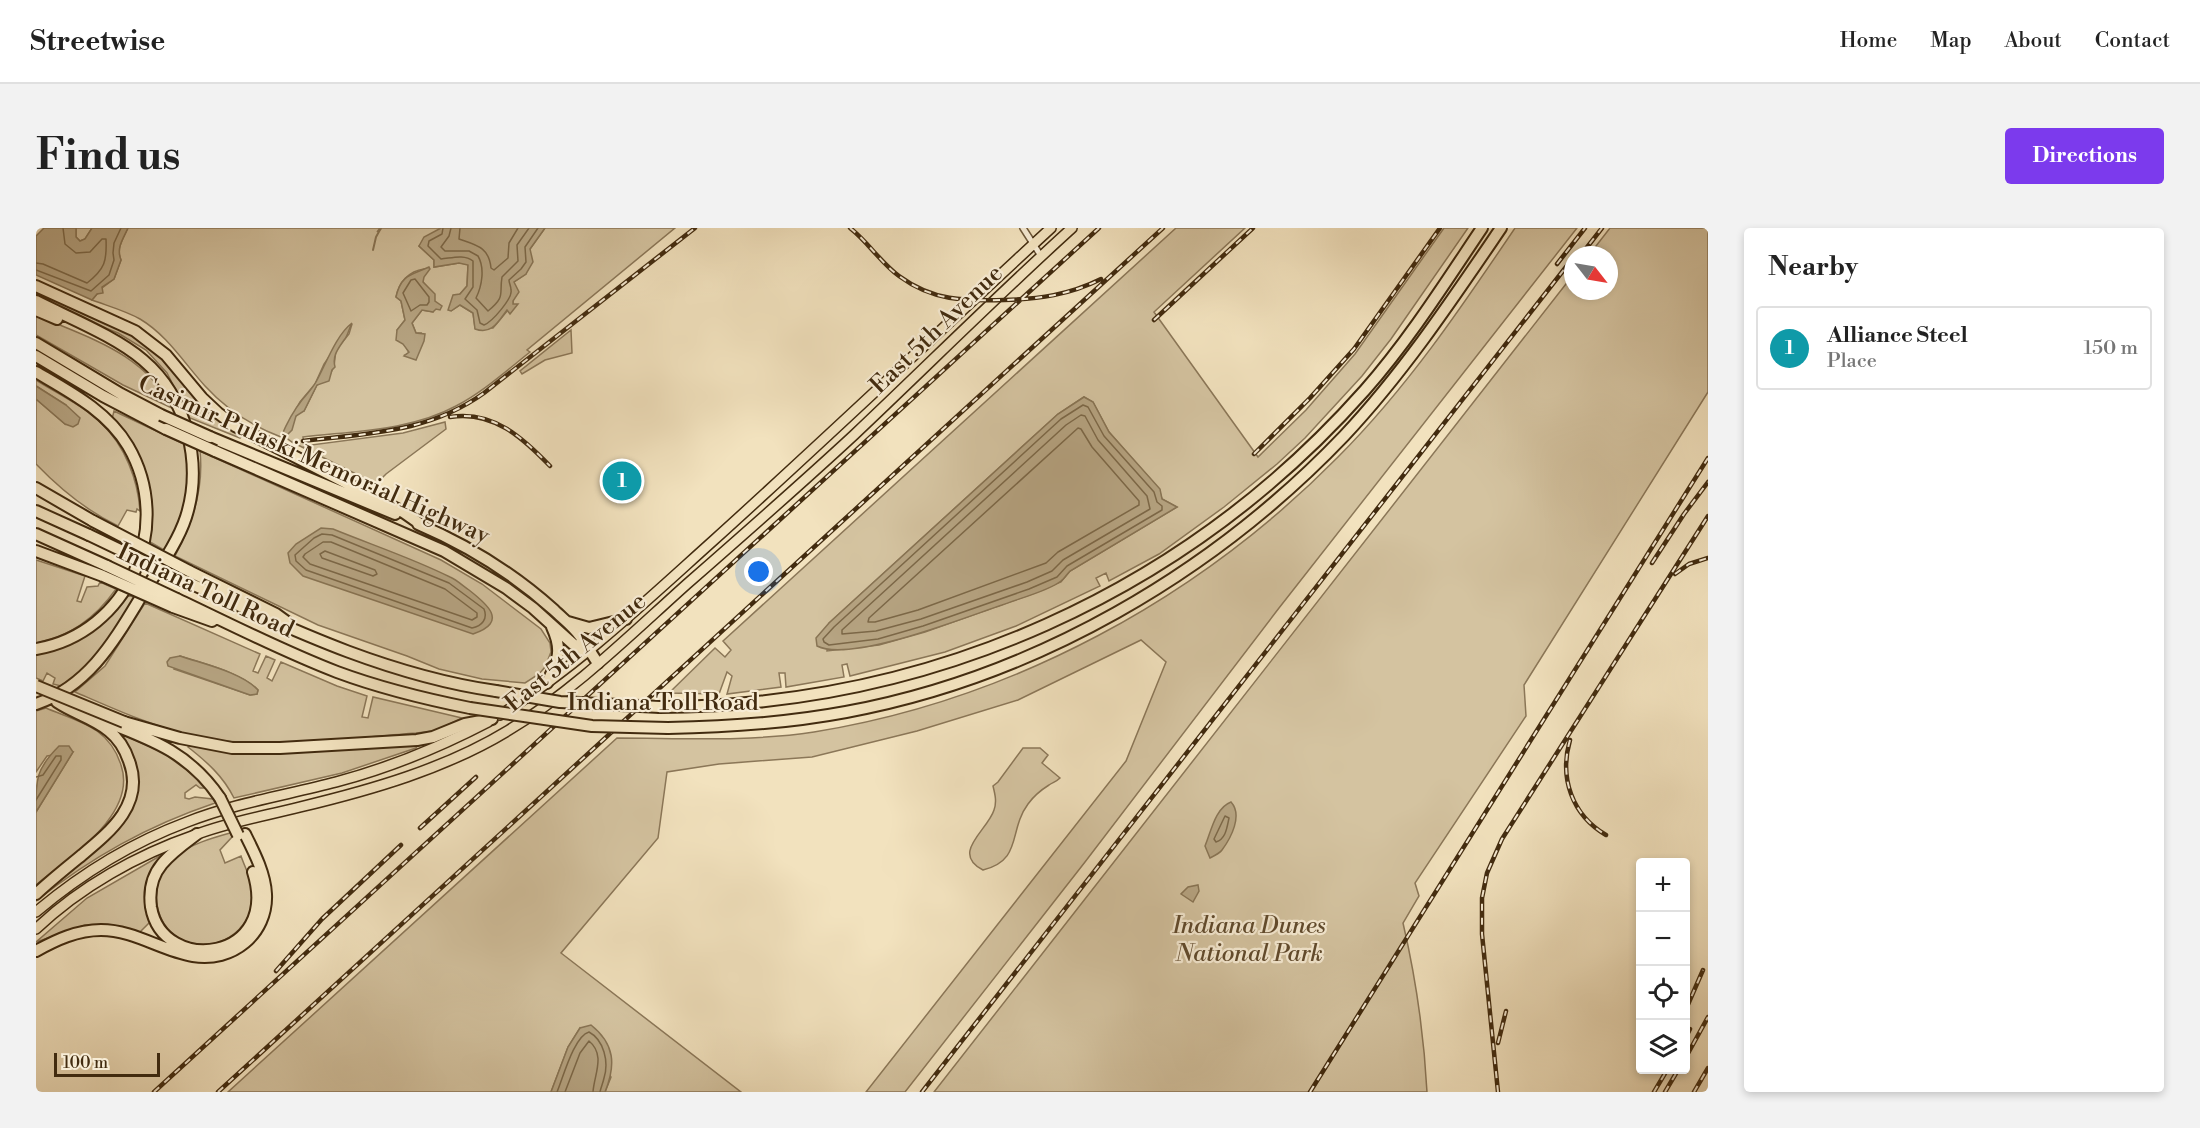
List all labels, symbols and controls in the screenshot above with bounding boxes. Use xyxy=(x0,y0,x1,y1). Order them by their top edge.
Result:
text: Streetwise xyxy=(30,24,165,59)
text: Home xyxy=(1840,28,1897,54)
text: Map xyxy=(1930,28,1972,54)
text: About xyxy=(2005,28,2062,54)
text: Contact xyxy=(2095,28,2170,54)
button: Directions xyxy=(2005,128,2164,184)
text: Find us xyxy=(36,130,180,183)
north arrow xyxy=(1564,246,1618,300)
text: Nearby xyxy=(1768,251,1858,283)
street label: East 5th Avenue xyxy=(864,259,1009,401)
text: Alliance Steel xyxy=(1827,322,1968,349)
text: 1 xyxy=(1785,336,1794,361)
text: 150 m xyxy=(2083,336,2138,361)
text: Place xyxy=(1827,349,1877,374)
street label: Casimir Pulaski Memorial Highway xyxy=(133,369,494,551)
pin: 1 xyxy=(602,458,642,504)
street label: Indiana Toll Road xyxy=(112,537,299,645)
your location xyxy=(744,557,773,586)
street label: East 5th Avenue xyxy=(499,587,652,719)
street label: Indiana Toll Road xyxy=(567,688,759,718)
map controls xyxy=(1636,858,1690,1074)
button: + xyxy=(1636,858,1690,912)
park label: Indiana Dunes National Park xyxy=(1171,911,1326,969)
button: − xyxy=(1636,912,1690,966)
button: locate xyxy=(1636,966,1690,1020)
button: layers xyxy=(1636,1020,1690,1074)
scale bar xyxy=(54,1050,160,1078)
text: 100 m xyxy=(63,1053,108,1073)

